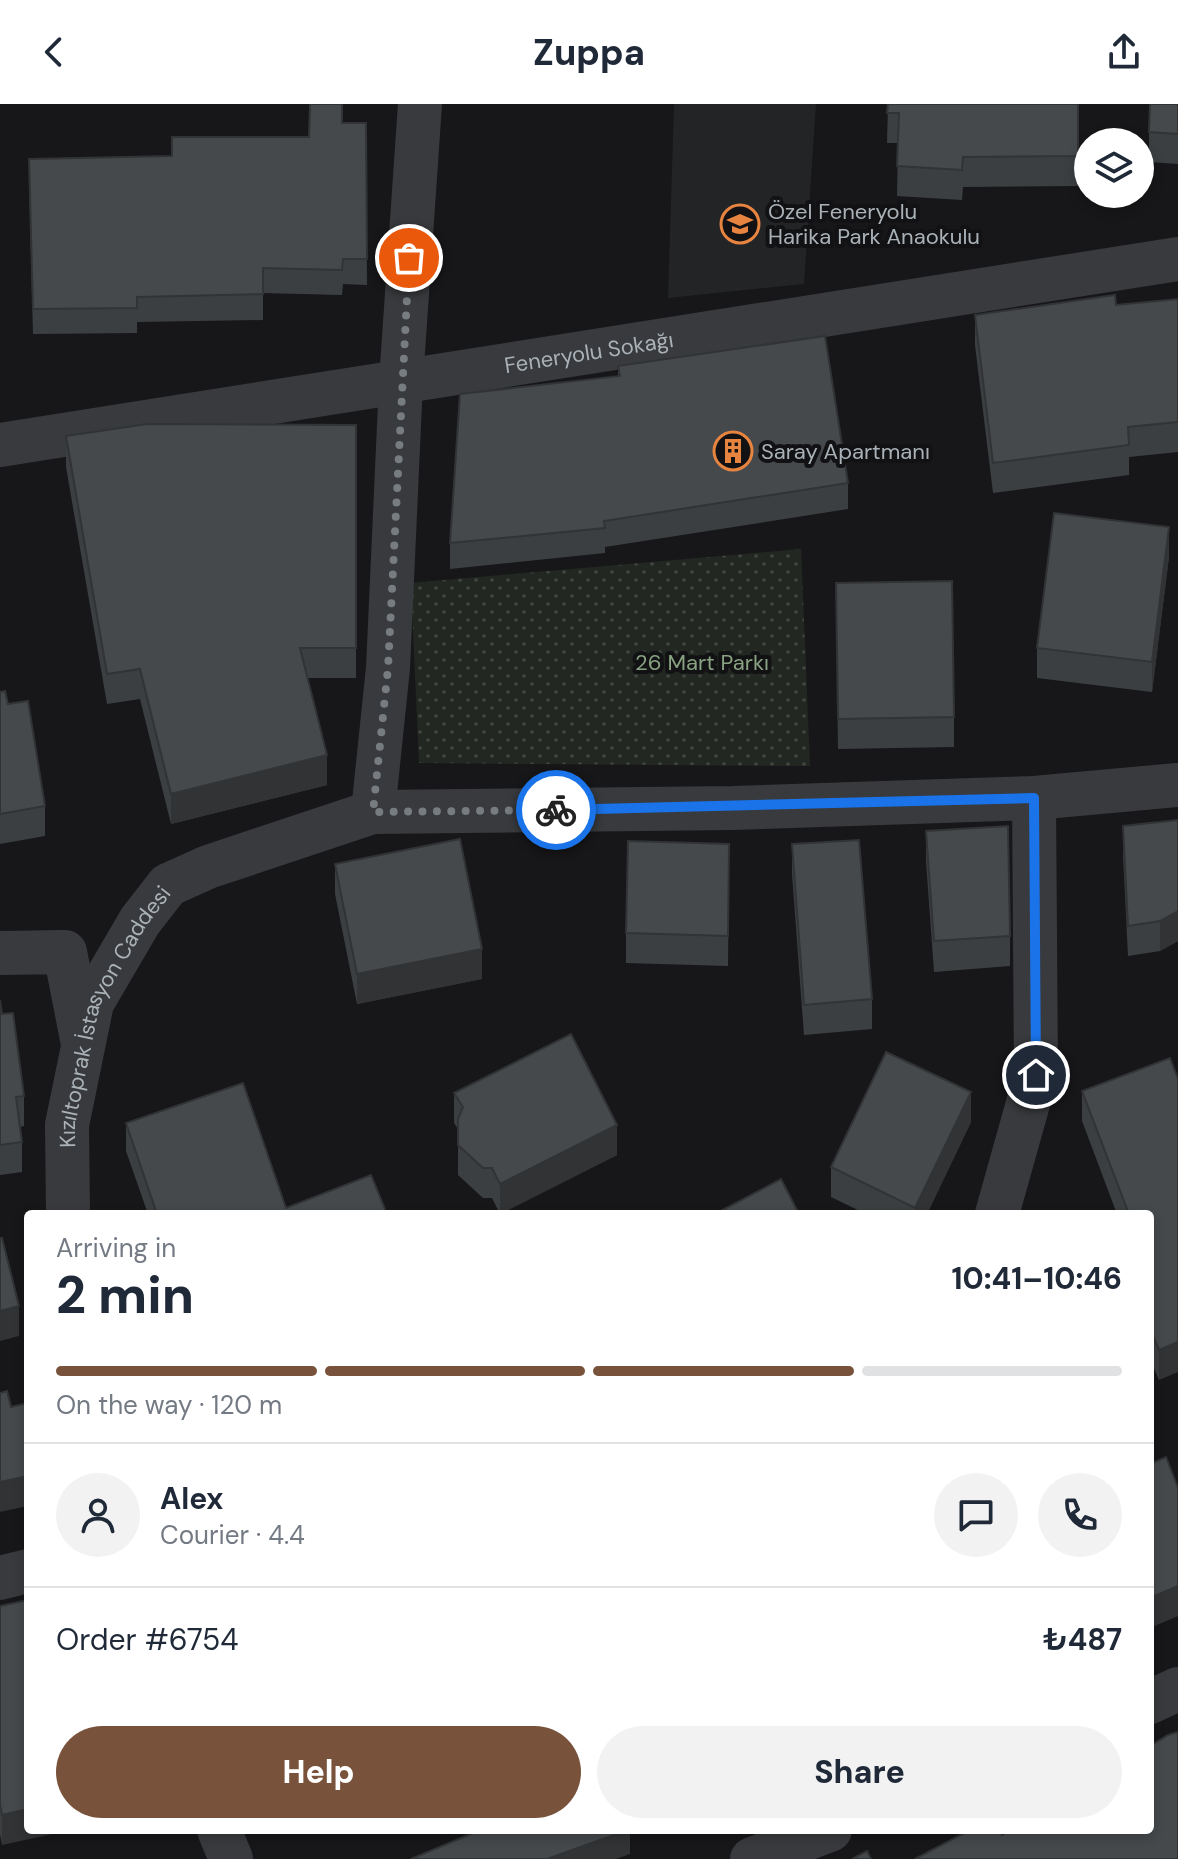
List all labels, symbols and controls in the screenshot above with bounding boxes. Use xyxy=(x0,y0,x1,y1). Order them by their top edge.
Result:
text: Zuppa xyxy=(533,29,645,76)
icon: back xyxy=(32,30,76,74)
icon: share xyxy=(1102,30,1146,74)
map controls xyxy=(1074,128,1154,208)
button: layers xyxy=(1074,128,1154,208)
place label: Özel Feneryolu Harika Park Anaokulu xyxy=(768,197,980,251)
school or university icon: Özel Feneryolu Harika Park Anaokulu xyxy=(719,203,761,245)
pin xyxy=(375,224,443,292)
icon: bag xyxy=(387,236,431,280)
street label: Feneryolu Sokağı xyxy=(502,324,675,380)
building icon: Saray Apartmanı xyxy=(712,430,754,472)
place label: Saray Apartmanı xyxy=(761,437,930,466)
park label: 26 Mart Parkı xyxy=(635,648,769,677)
courier xyxy=(516,770,596,850)
icon: bike xyxy=(534,788,578,832)
street label: Kızıltoprak İstasyon Caddesi xyxy=(52,880,177,1148)
pin xyxy=(1002,1041,1070,1109)
icon: home xyxy=(1014,1053,1058,1097)
text: Arriving in xyxy=(56,1231,176,1265)
text: 10:41–10:46 xyxy=(952,1259,1122,1298)
text: 2 min xyxy=(56,1261,194,1329)
text: On the way · 120 m xyxy=(56,1388,282,1422)
button: person xyxy=(56,1473,140,1557)
button: chat xyxy=(934,1473,1018,1557)
button: phone xyxy=(1038,1473,1122,1557)
text: Alex xyxy=(160,1479,223,1518)
text: Courier · 4.4 xyxy=(160,1518,305,1552)
text: Order #6754 xyxy=(56,1620,239,1659)
text: ₺487 xyxy=(1043,1620,1122,1659)
button: Help xyxy=(56,1726,581,1818)
button: Share xyxy=(597,1726,1122,1818)

